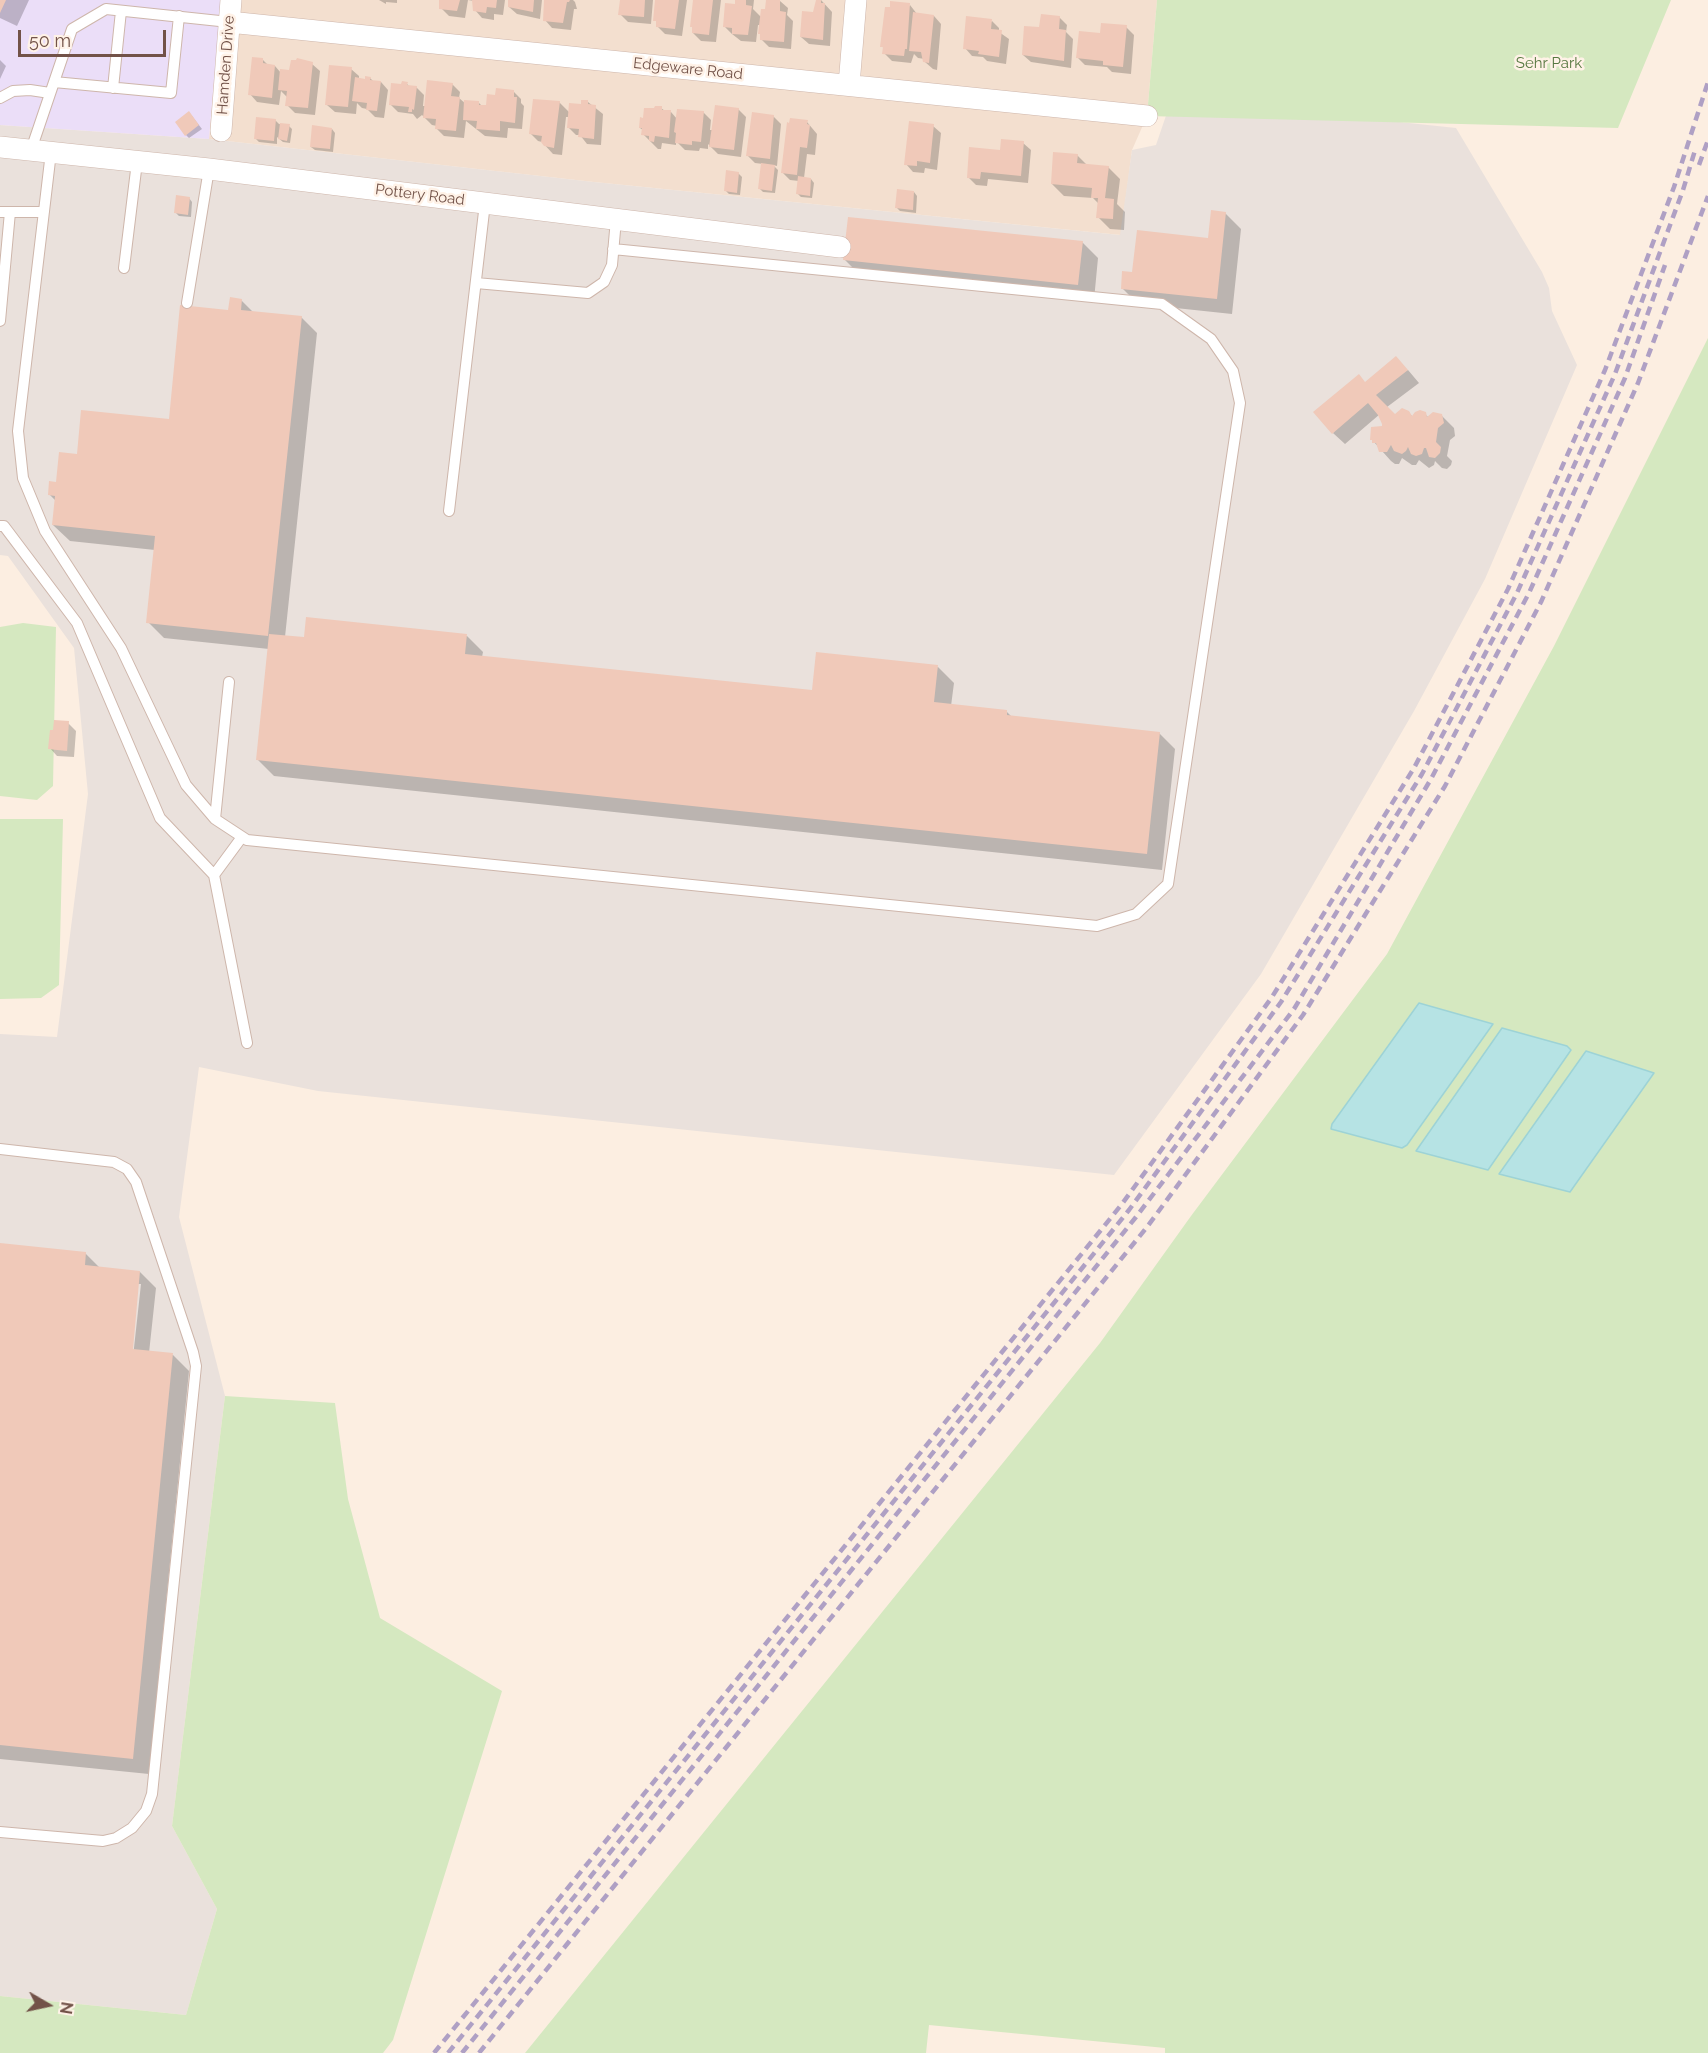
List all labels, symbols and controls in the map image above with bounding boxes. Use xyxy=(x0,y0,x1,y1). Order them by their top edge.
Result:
street label: Hamden Drive xyxy=(214,15,238,115)
scale bar xyxy=(21,18,170,56)
text: 50 m xyxy=(29,30,71,51)
street label: Edgeware Road xyxy=(632,54,744,84)
park label: Sehr Park xyxy=(1516,54,1582,72)
street label: Pottery Road xyxy=(374,181,466,209)
north arrow xyxy=(18,1975,78,2035)
text: N xyxy=(56,2000,77,2015)

